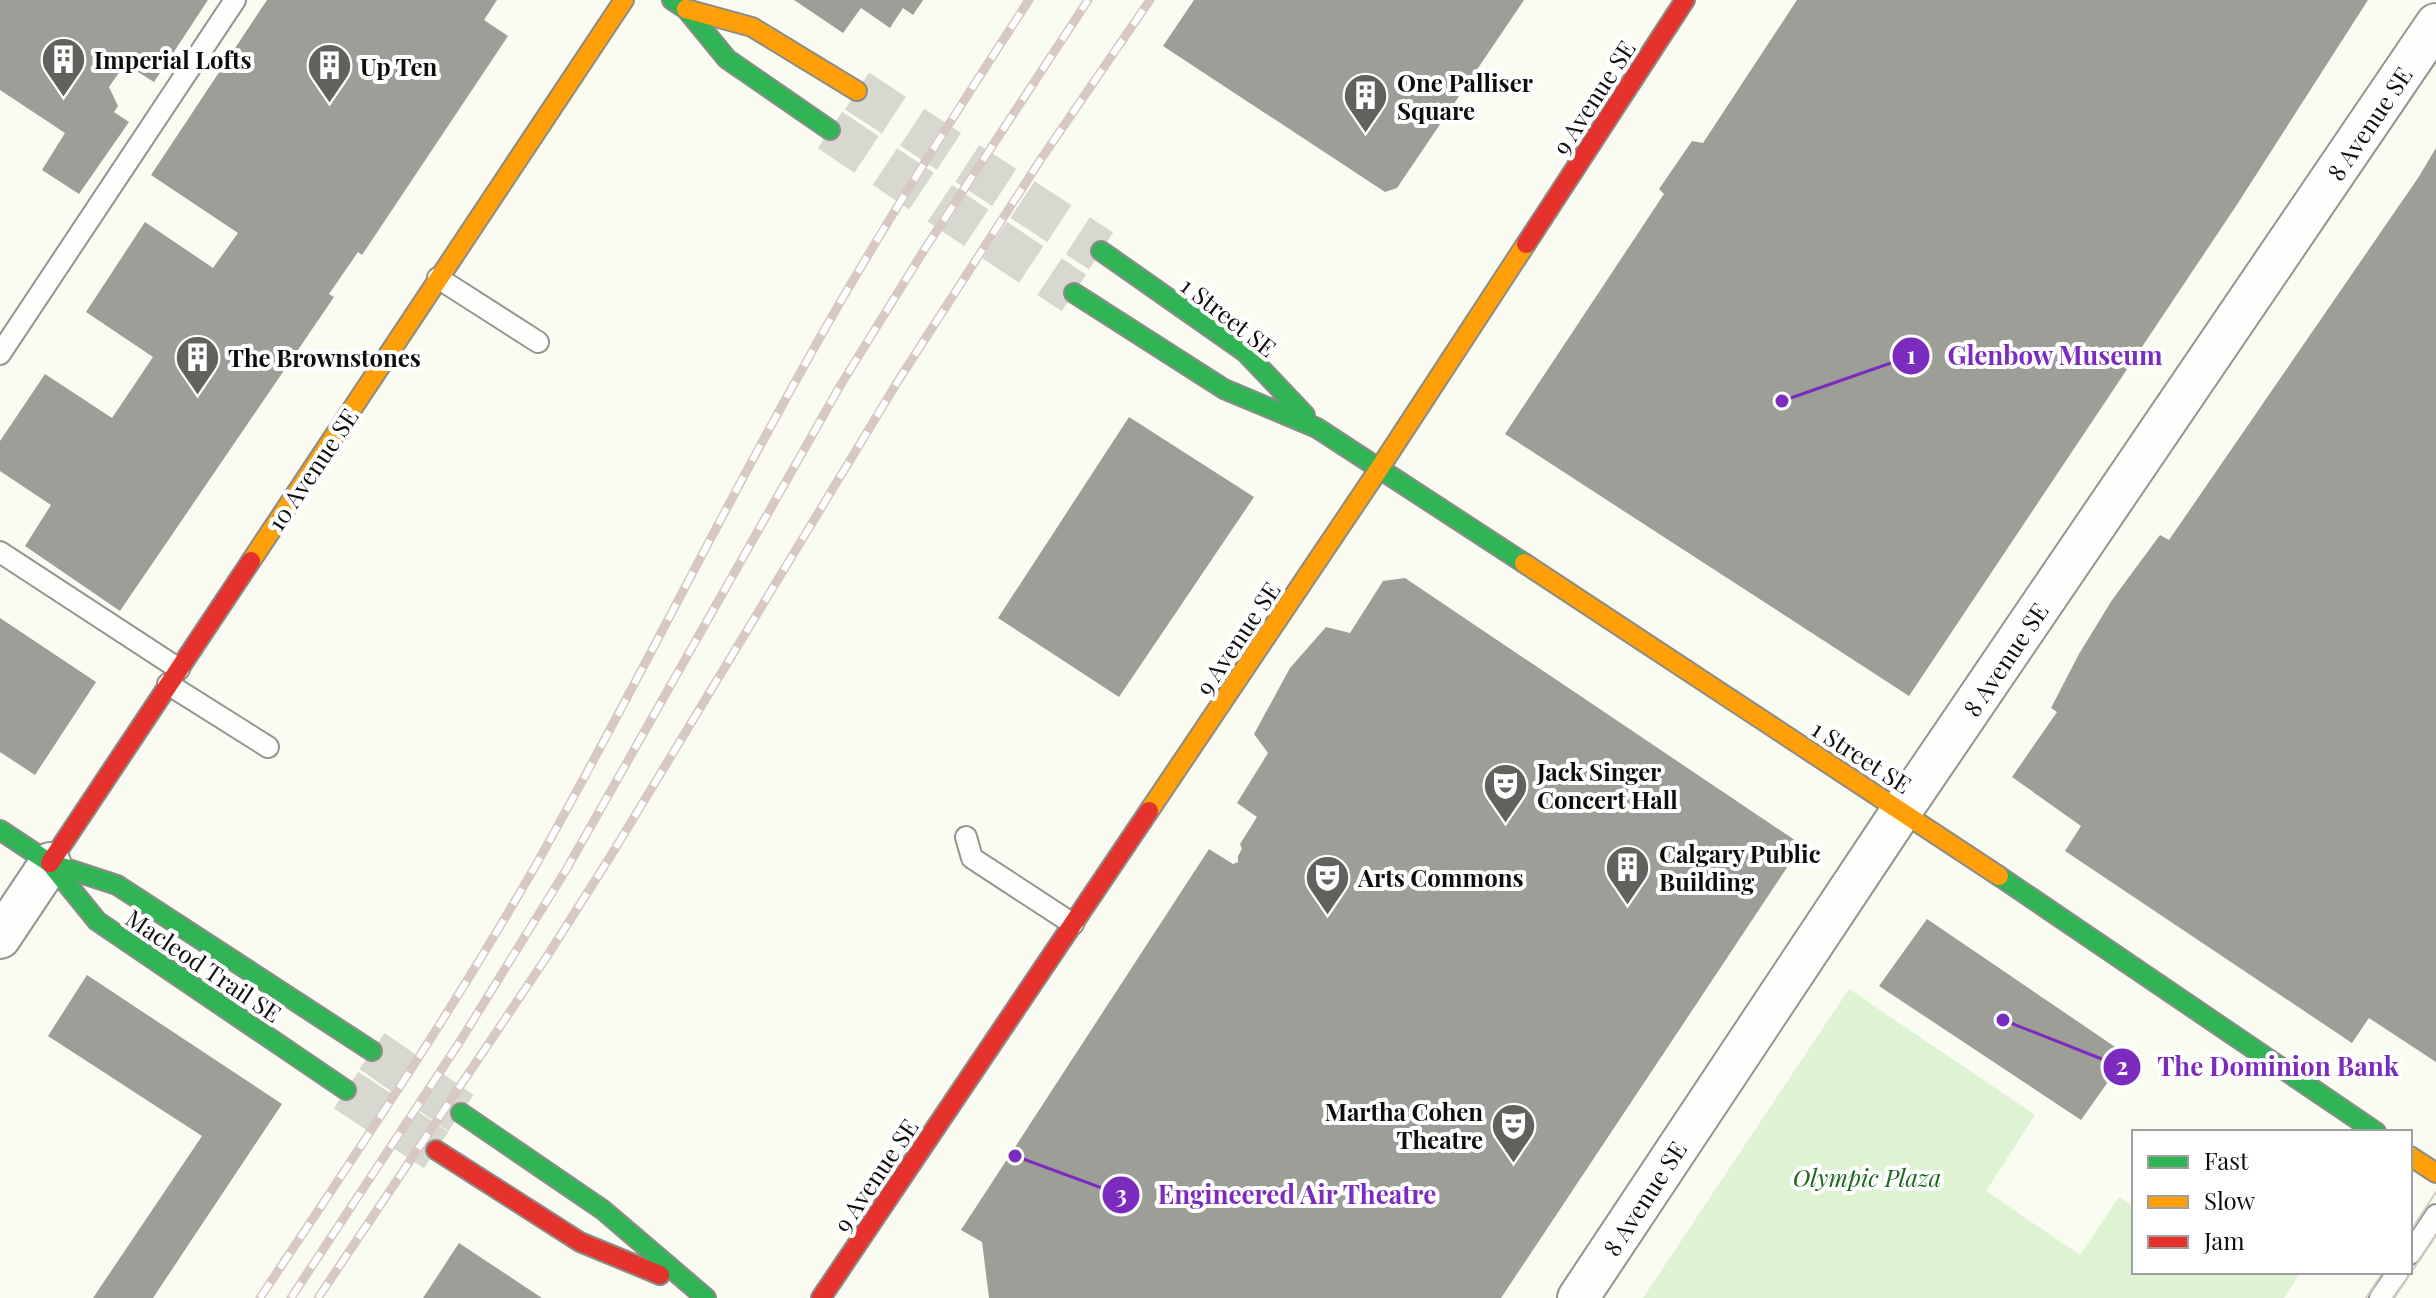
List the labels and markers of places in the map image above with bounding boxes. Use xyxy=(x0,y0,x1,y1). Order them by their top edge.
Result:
building icon: Imperial Lofts xyxy=(39,35,87,98)
building icon: Up Ten xyxy=(305,42,353,105)
place label: Imperial Lofts xyxy=(94,43,252,75)
place label: Up Ten xyxy=(360,50,438,82)
place label: One Palliser Square xyxy=(1397,66,1534,126)
building icon: One Palliser Square xyxy=(1342,72,1390,135)
callout: Glenbow Museum xyxy=(1891,331,2179,381)
building icon: The Brownstones xyxy=(173,333,221,396)
place label: The Brownstones xyxy=(228,341,421,373)
place label: Jack Singer Concert Hall xyxy=(1536,755,1678,815)
theatre icon: Jack Singer Concert Hall xyxy=(1482,761,1530,824)
place label: Calgary Public Building xyxy=(1659,837,1821,897)
building icon: Calgary Public Building xyxy=(1604,843,1652,906)
theatre icon: Arts Commons xyxy=(1303,853,1351,916)
place label: Arts Commons xyxy=(1357,861,1524,893)
callout: The Dominion Bank xyxy=(2102,1042,2415,1092)
place label: Martha Cohen Theatre xyxy=(1325,1095,1483,1155)
theatre icon: Martha Cohen Theatre xyxy=(1490,1101,1538,1164)
callout: Engineered Air Theatre xyxy=(1101,1170,1453,1220)

